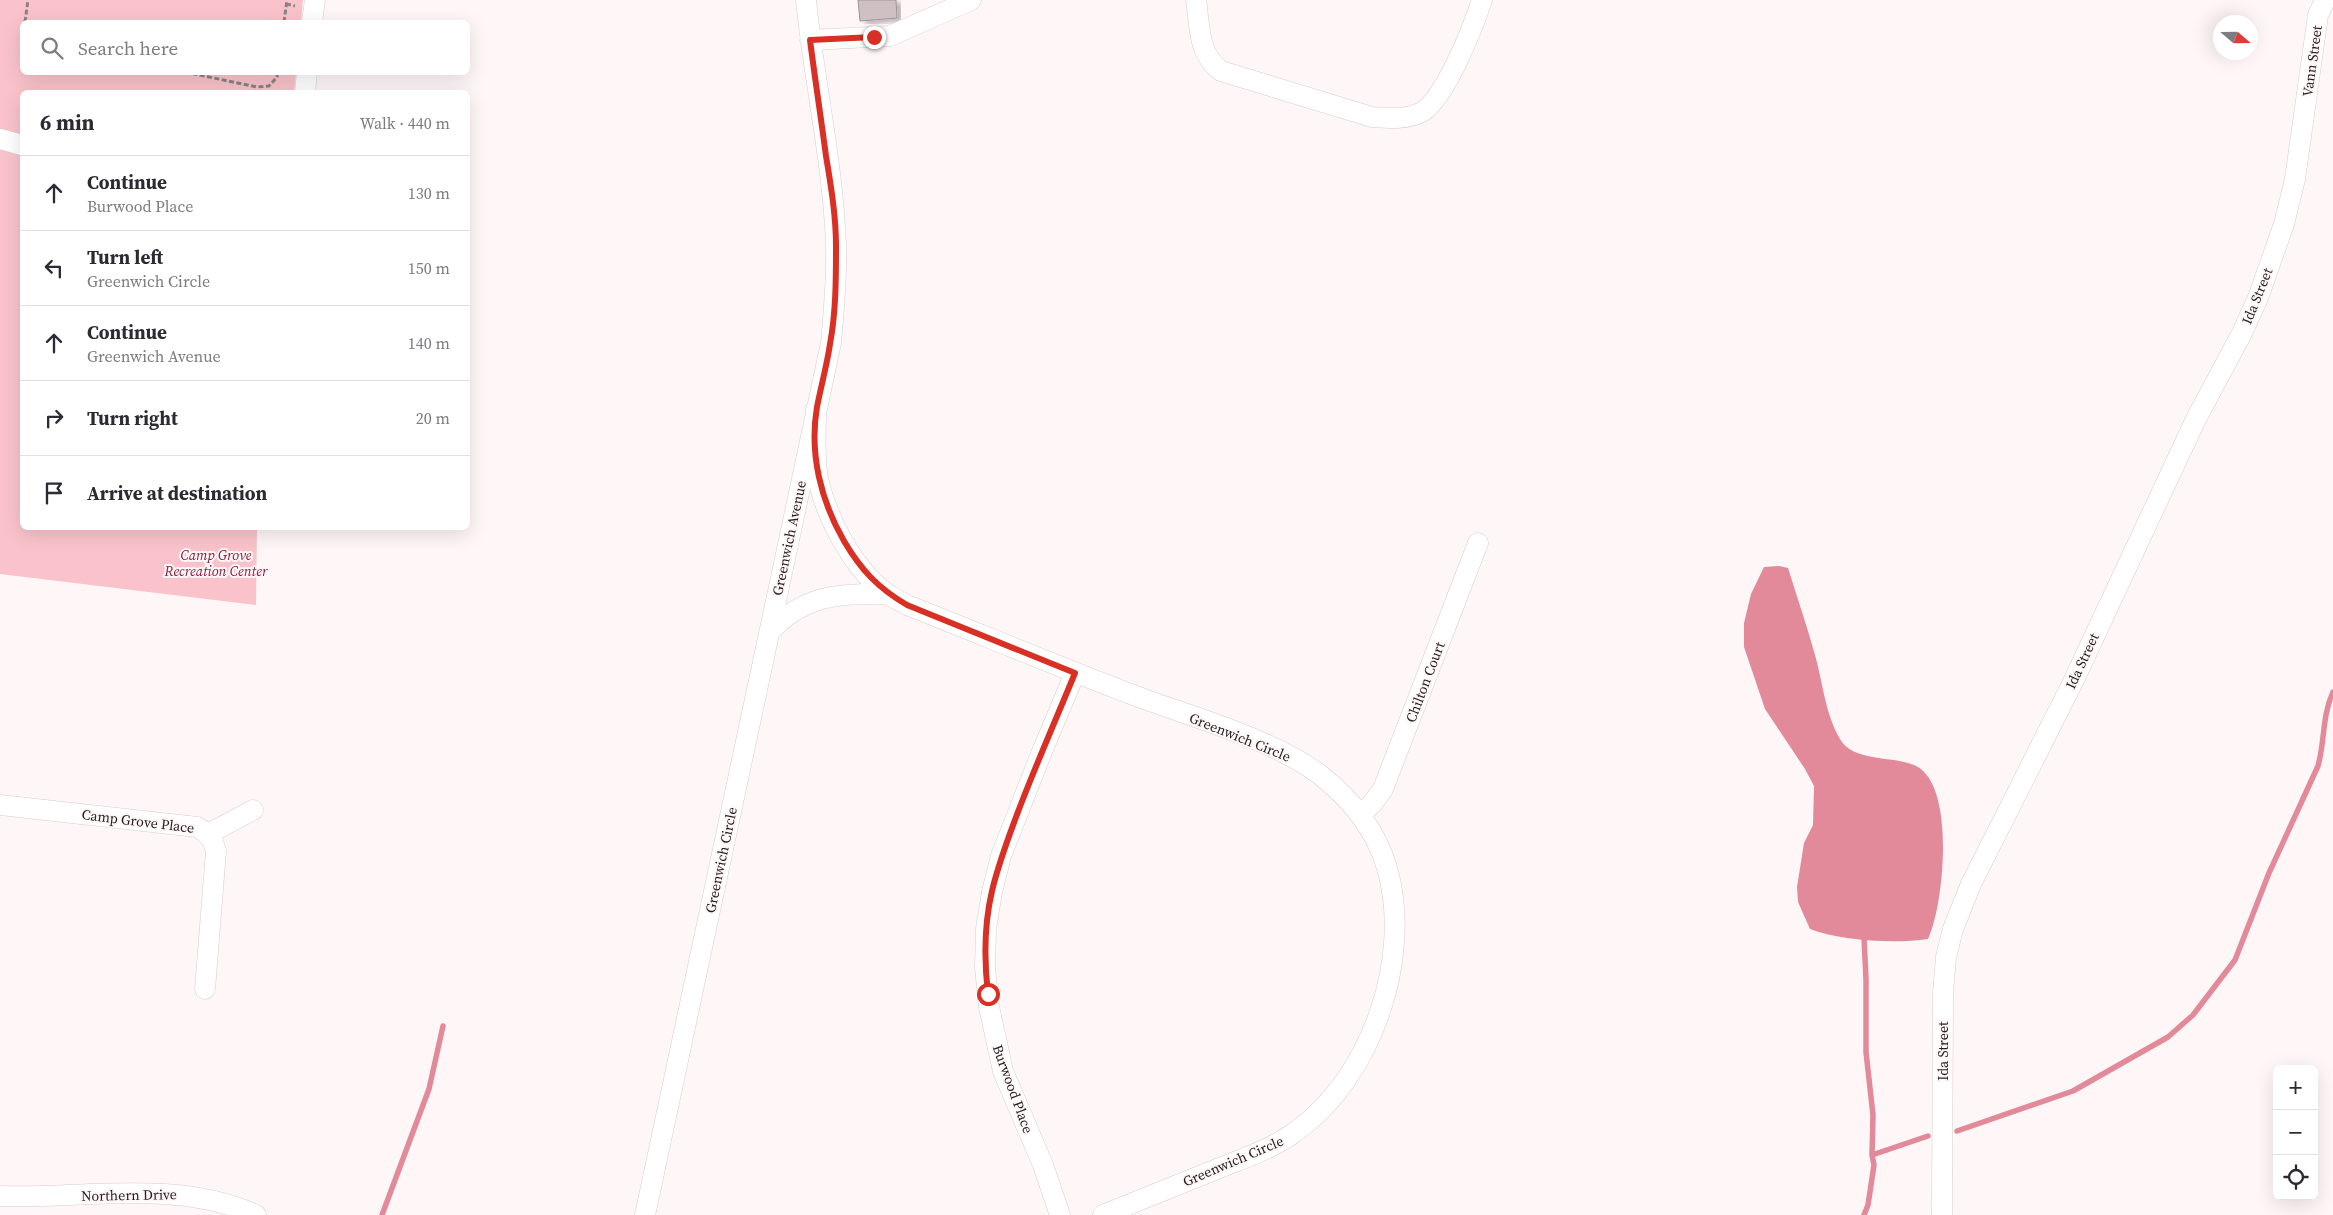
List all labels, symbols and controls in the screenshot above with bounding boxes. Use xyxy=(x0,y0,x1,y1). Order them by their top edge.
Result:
north arrow xyxy=(2213,15,2258,60)
search box xyxy=(20,20,470,75)
street label: Vann Street xyxy=(2297,24,2327,98)
route end xyxy=(863,26,886,49)
icon: search xyxy=(38,34,66,62)
text: Search here xyxy=(78,35,178,61)
text: 6 min xyxy=(40,108,95,137)
text: Walk · 440 m xyxy=(360,112,450,134)
text: Continue xyxy=(87,169,167,195)
icon: ahead xyxy=(40,179,68,207)
text: 130 m xyxy=(408,182,450,204)
text: Burwood Place xyxy=(87,195,193,217)
text: Turn left xyxy=(87,244,163,270)
icon: left xyxy=(40,254,68,282)
text: 150 m xyxy=(408,257,450,279)
street label: Ida Street xyxy=(2237,264,2278,327)
text: Greenwich Circle xyxy=(87,270,210,292)
text: Continue xyxy=(87,319,167,345)
icon: ahead xyxy=(40,329,68,357)
text: 140 m xyxy=(408,332,450,354)
text: Greenwich Avenue xyxy=(87,345,221,367)
icon: right xyxy=(40,404,68,432)
text: Turn right xyxy=(87,405,178,431)
text: 20 m xyxy=(416,407,450,429)
icon: arrive xyxy=(40,479,68,507)
street label: Greenwich Avenue xyxy=(767,479,811,597)
text: Arrive at destination xyxy=(87,480,267,506)
park label: Camp Grove Recreation Center xyxy=(164,545,268,581)
street label: Ida Street xyxy=(2060,630,2104,692)
street label: Chilton Court xyxy=(1400,638,1450,725)
street label: Greenwich Circle xyxy=(1186,708,1294,766)
street label: Camp Grove Place xyxy=(81,804,195,838)
street label: Greenwich Circle xyxy=(700,805,742,915)
route start xyxy=(977,983,1000,1006)
street label: Ida Street xyxy=(1933,1021,1953,1081)
street label: Burwood Place xyxy=(988,1042,1038,1136)
map controls xyxy=(2273,1065,2318,1200)
button: + xyxy=(2273,1065,2318,1110)
button: − xyxy=(2273,1110,2318,1155)
street label: Greenwich Circle xyxy=(1180,1131,1286,1191)
button: locate xyxy=(2273,1155,2318,1200)
street label: Northern Drive xyxy=(81,1184,177,1206)

